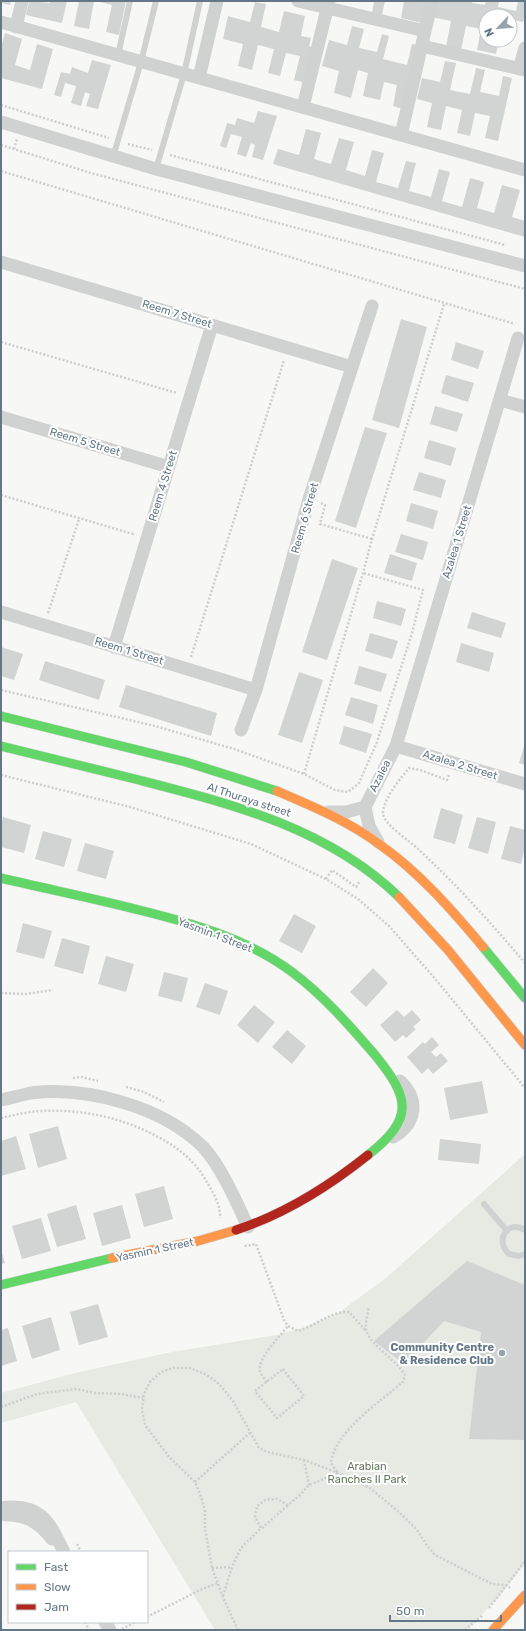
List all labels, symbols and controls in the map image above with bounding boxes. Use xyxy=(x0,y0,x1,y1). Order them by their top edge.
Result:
north arrow xyxy=(478,8,518,48)
text: N xyxy=(482,26,497,39)
street label: Reem 7 Street xyxy=(141,297,214,331)
street label: Reem 5 Street xyxy=(48,425,122,459)
street label: Reem 4 Street xyxy=(146,448,180,523)
street label: Reem 6 Street xyxy=(289,480,322,555)
street label: Azalea 1 Street xyxy=(440,503,475,580)
street label: Reem 1 Street xyxy=(93,634,166,668)
street label: Azalea 2 Street xyxy=(421,747,500,783)
street label: Azalea xyxy=(367,758,393,794)
street label: Al Thuraya street xyxy=(206,780,293,820)
street label: Yasmin 1 Street xyxy=(176,915,255,955)
street label: Yasmin 1 Street xyxy=(115,1235,196,1265)
place label: Community Centre & Residence Club xyxy=(390,1341,494,1367)
marker: Community Centre & Residence Club xyxy=(497,1348,507,1358)
park label: Arabian Ranches II Park xyxy=(328,1460,407,1486)
legend xyxy=(8,1551,148,1623)
text: Fast xyxy=(44,1560,68,1574)
text: Slow xyxy=(44,1580,71,1594)
scale bar xyxy=(390,1597,501,1623)
text: Jam xyxy=(44,1600,69,1614)
text: 50 m xyxy=(396,1604,424,1618)

